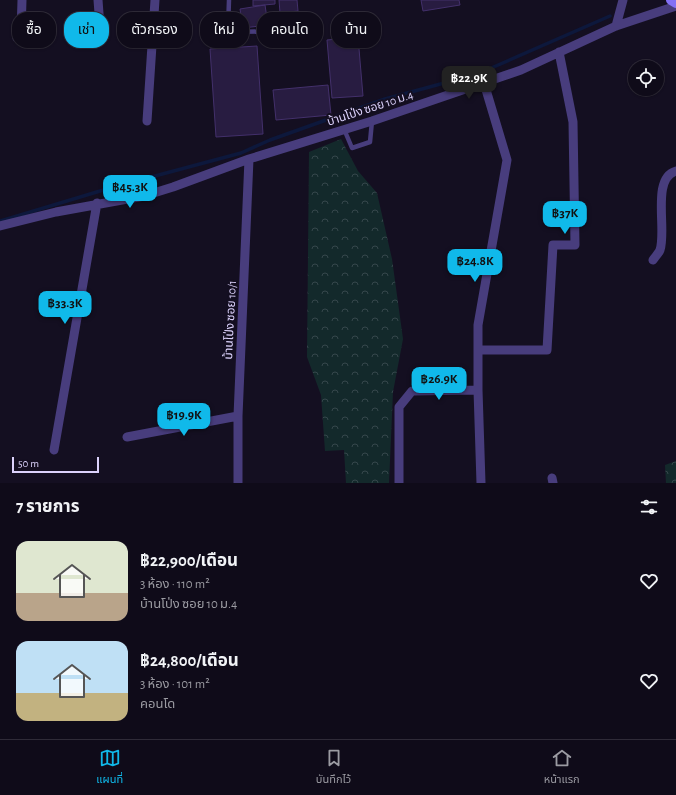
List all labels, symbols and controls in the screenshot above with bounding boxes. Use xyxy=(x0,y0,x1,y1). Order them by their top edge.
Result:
chip: ซื้อ xyxy=(12,12,56,48)
chip: เช่า xyxy=(64,12,109,48)
chip: ตัวกรอง xyxy=(117,12,192,48)
chip: ใหม่ xyxy=(200,12,249,48)
chip: คอนโด xyxy=(257,12,323,48)
chip: บ้าน xyxy=(331,12,381,48)
map controls xyxy=(628,60,664,96)
button: locate xyxy=(628,60,664,96)
pin: ฿22.9K xyxy=(436,66,502,100)
text: ฿22.9K xyxy=(451,72,487,85)
street label: บ้านโป่ง ซอย 10 ม.4 xyxy=(325,87,415,128)
pin: ฿45.3K xyxy=(97,175,163,209)
text: ฿45.3K xyxy=(112,181,148,194)
pin: ฿37K xyxy=(541,201,589,235)
text: ฿37K xyxy=(552,207,578,220)
pin: ฿24.8K xyxy=(442,249,508,283)
text: ฿24.8K xyxy=(456,255,494,268)
street label: บ้านโป่ง ซอย 10/1 xyxy=(221,280,238,360)
pin: ฿33.3K xyxy=(32,291,98,325)
text: ฿33.3K xyxy=(48,297,82,310)
pin: ฿26.9K xyxy=(406,367,472,401)
text: ฿26.9K xyxy=(421,373,457,386)
pin: ฿19.9K xyxy=(151,403,217,437)
text: ฿19.9K xyxy=(166,409,202,422)
scale bar xyxy=(12,455,99,474)
text: 50 m xyxy=(18,458,39,469)
icon: filters xyxy=(638,496,660,518)
text: 7 รายการ xyxy=(16,498,80,515)
text: ฿22,900/เดือน xyxy=(140,552,238,569)
icon: home xyxy=(48,557,96,605)
icon: heart xyxy=(638,570,660,592)
text: 3 ห้อง · 110 m² xyxy=(140,578,210,591)
text: บ้านโป่ง ซอย 10 ม.4 xyxy=(140,598,237,611)
text: ฿24,800/เดือน xyxy=(140,652,239,669)
icon: home xyxy=(48,657,96,705)
icon: heart xyxy=(638,670,660,692)
text: 3 ห้อง · 101 m² xyxy=(140,678,210,691)
text: คอนโด xyxy=(140,698,175,711)
tab: แผนที่ xyxy=(96,747,123,788)
tab: บันทึกไว้ xyxy=(316,747,351,788)
tab: หน้าแรก xyxy=(544,747,580,788)

